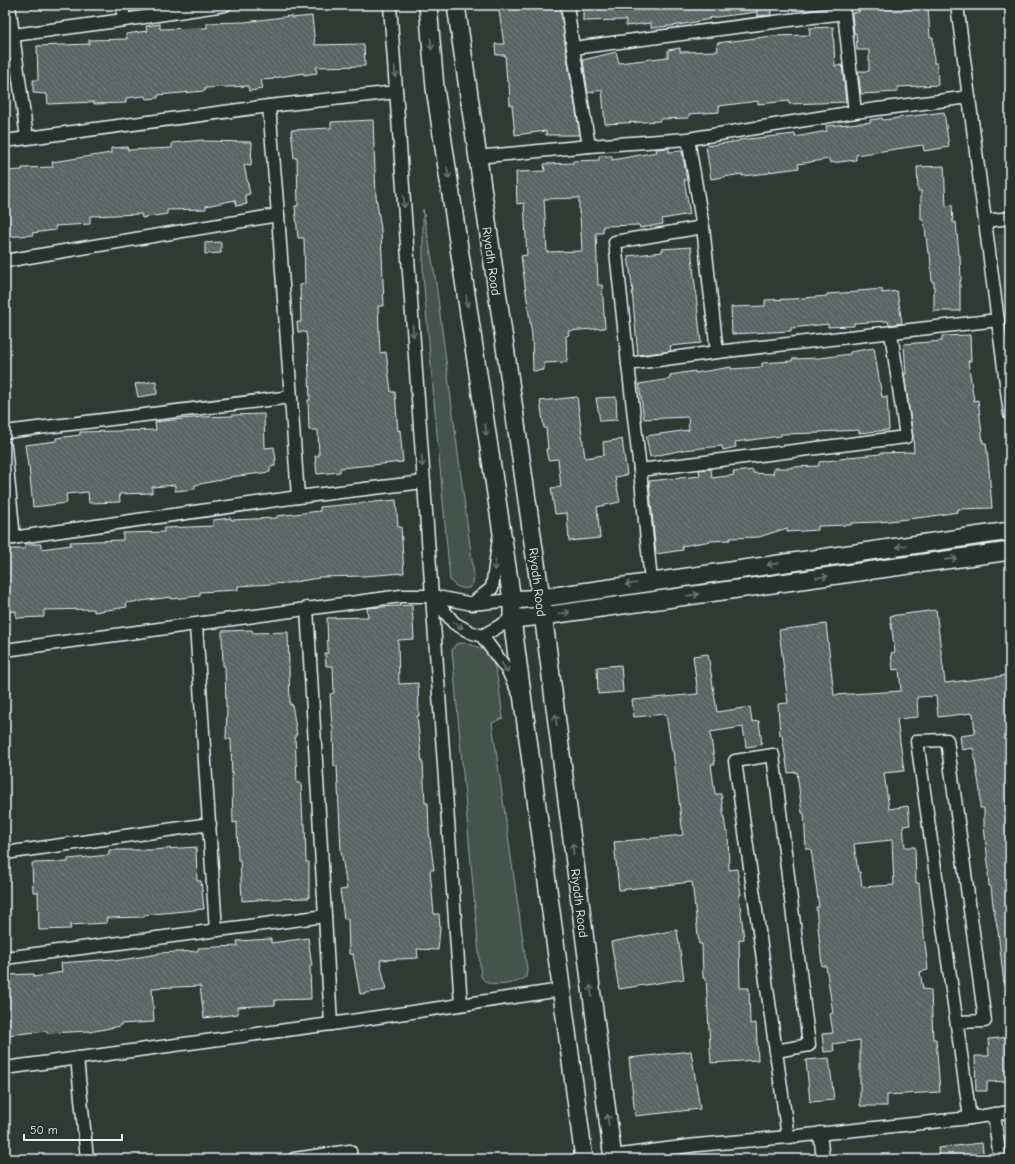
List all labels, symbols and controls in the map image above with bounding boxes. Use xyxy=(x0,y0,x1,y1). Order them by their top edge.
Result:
one-way arrow xyxy=(428,37,435,50)
one-way arrow xyxy=(391,65,398,78)
one-way arrow xyxy=(444,166,452,179)
one-way arrow xyxy=(400,195,407,208)
street label: Riyadh Road xyxy=(479,226,504,296)
one-way arrow xyxy=(463,294,471,307)
one-way arrow xyxy=(410,324,417,337)
one-way arrow xyxy=(482,423,490,436)
one-way arrow xyxy=(419,454,426,467)
one-way arrow xyxy=(896,542,909,550)
street label: Riyadh Road xyxy=(526,547,549,617)
one-way arrow xyxy=(944,555,957,563)
one-way arrow xyxy=(492,558,499,571)
one-way arrow xyxy=(767,560,780,568)
one-way arrow xyxy=(815,573,828,581)
one-way arrow xyxy=(625,580,638,588)
one-way arrow xyxy=(686,591,699,599)
one-way arrow xyxy=(557,609,570,617)
one-way arrow xyxy=(452,621,463,629)
one-way arrow xyxy=(501,662,509,673)
one-way arrow xyxy=(552,714,560,727)
one-way arrow xyxy=(569,843,577,856)
street label: Riyadh Road xyxy=(568,868,591,938)
one-way arrow xyxy=(588,985,595,998)
one-way arrow xyxy=(604,1114,612,1127)
scale bar xyxy=(24,1116,122,1142)
text: 50 m xyxy=(30,1123,58,1137)

